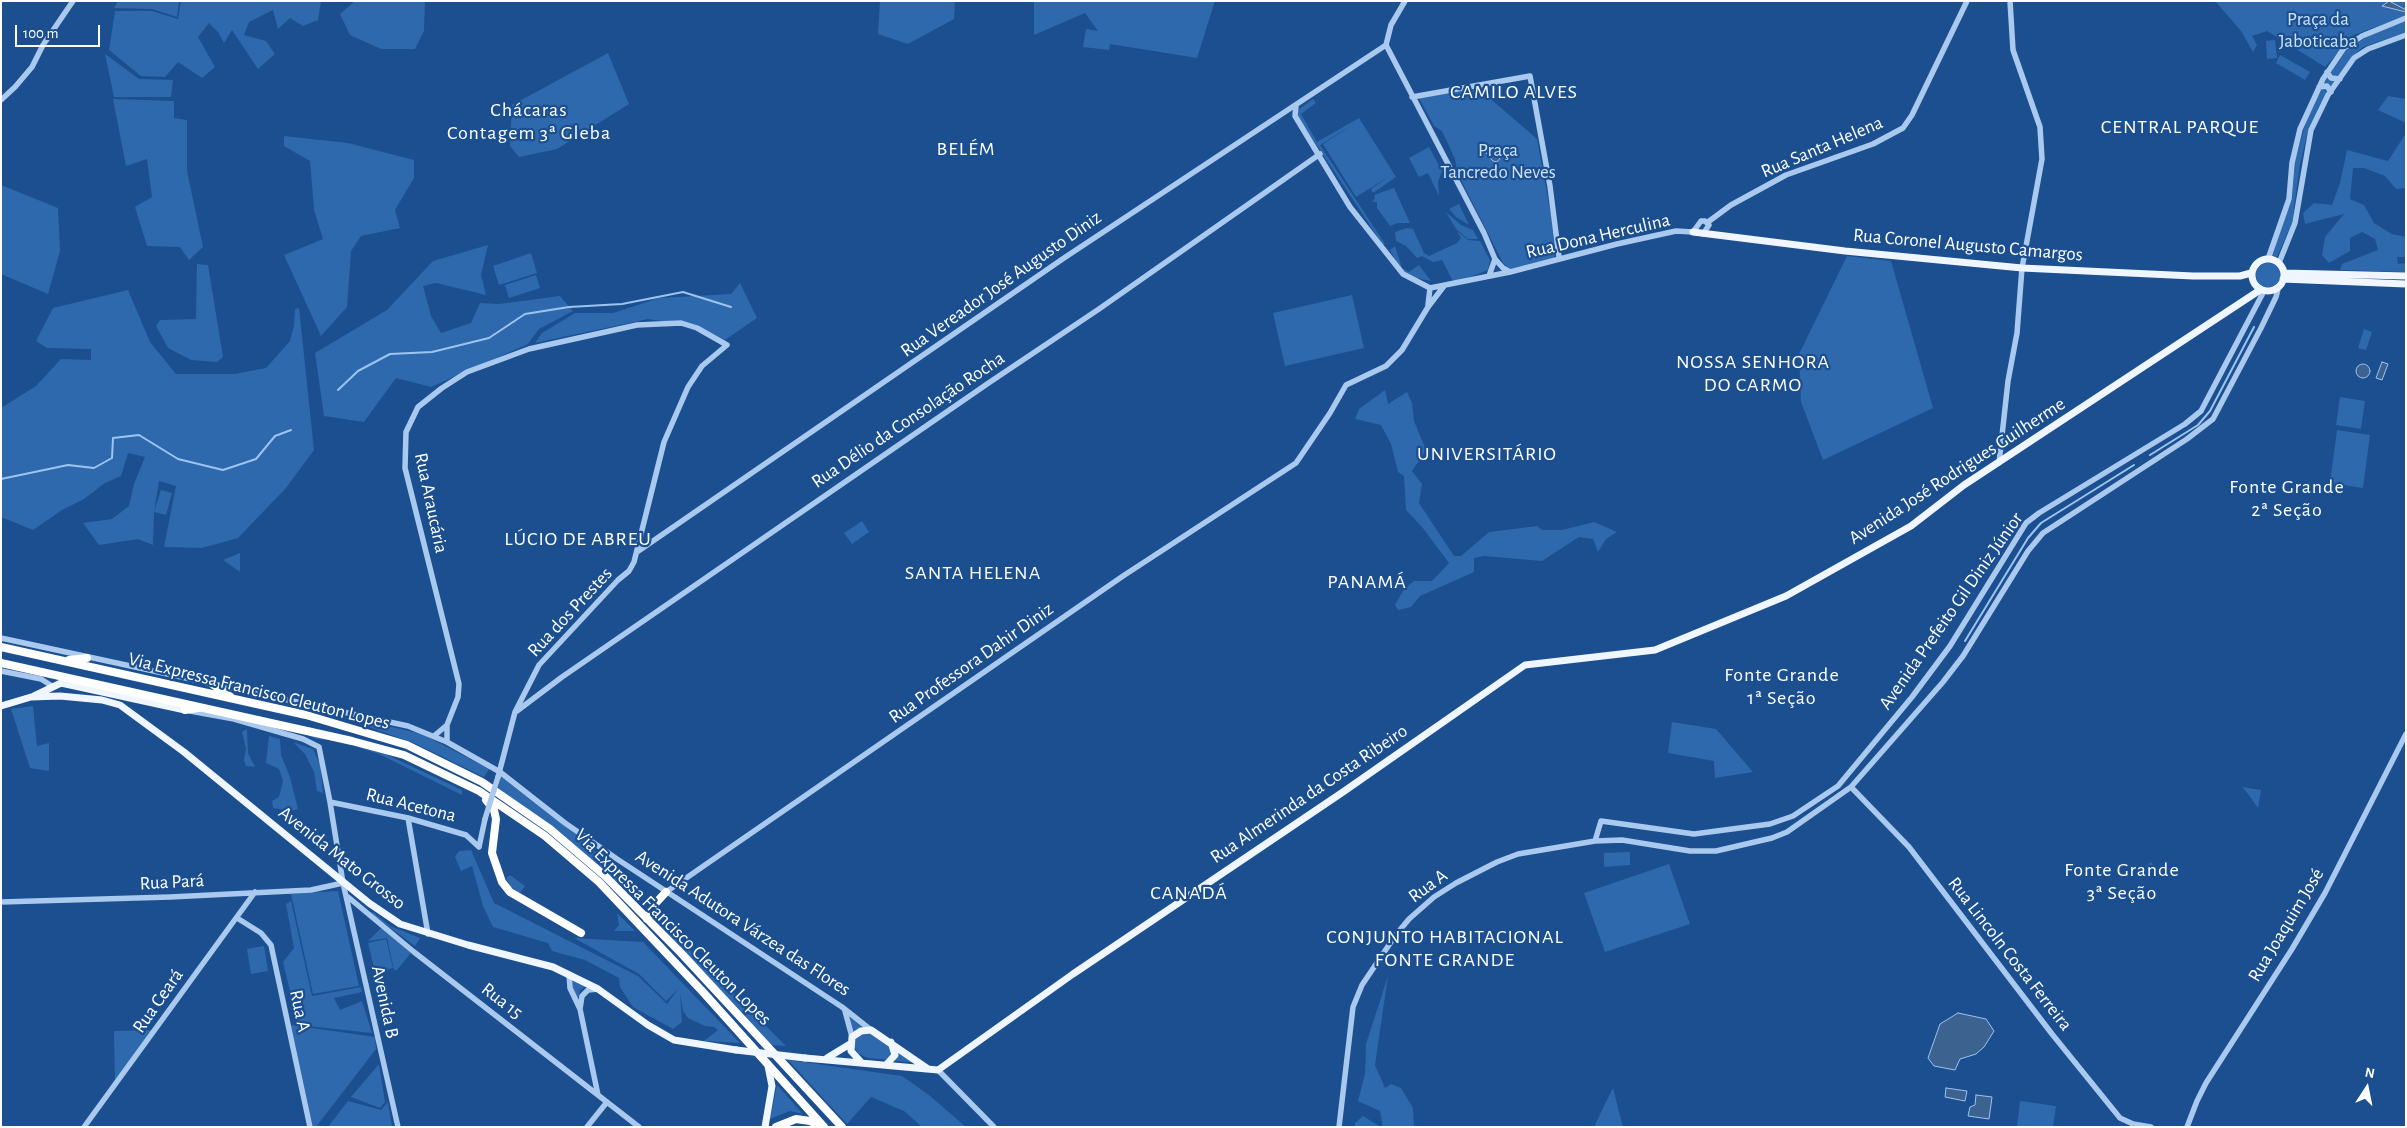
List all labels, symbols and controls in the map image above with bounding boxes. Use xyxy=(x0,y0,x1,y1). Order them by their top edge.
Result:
park label: Praça da Jaboticaba xyxy=(2279,8,2357,52)
scale bar xyxy=(18,15,102,47)
text: 100 m xyxy=(23,26,58,41)
district label: CAMILO ALVES xyxy=(1449,80,1579,104)
district label: Chácaras Contagem 3ª Gleba xyxy=(455,98,603,145)
street label: Rua Santa Helena xyxy=(1758,111,1886,183)
district label: CENTRAL PARQUE xyxy=(2099,115,2261,139)
district label: BELÉM xyxy=(936,137,996,161)
park label: Praça Tancredo Neves xyxy=(1440,139,1556,183)
street label: Rua Vereador José Augusto Diniz xyxy=(896,206,1106,362)
street label: Rua Dona Herculina xyxy=(1524,208,1672,264)
street label: Rua Coronel Augusto Camargos xyxy=(1852,224,2084,266)
street label: Rua Délio da Consolação Rocha xyxy=(807,347,1009,493)
district label: NOSSA SENHORA DO CARMO xyxy=(1674,350,1832,397)
street label: Avenida José Rodrigues Guilherme xyxy=(1845,392,2069,550)
district label: UNIVERSITÁRIO xyxy=(1415,442,1559,466)
street label: Rua Araucária xyxy=(409,451,453,555)
district label: Fonte Grande 2ª Seção xyxy=(2228,475,2346,522)
street label: Avenida Prefeito Gil Diniz Júnior xyxy=(1874,508,2028,714)
district label: LÚCIO DE ABREU xyxy=(502,527,654,551)
district label: SANTA HELENA xyxy=(903,561,1043,585)
street label: Rua dos Prestes xyxy=(523,562,617,662)
district label: PANAMÁ xyxy=(1326,570,1408,594)
street label: Rua Professora Dahir Diniz xyxy=(884,598,1058,728)
street label: Via Expressa Francisco Cleuton Lopes xyxy=(126,647,392,735)
district label: Fonte Grande 1ª Seção xyxy=(1723,663,1841,710)
street label: Rua Almerinda da Costa Ribeiro xyxy=(1206,719,1412,869)
street label: Rua Acetona xyxy=(364,783,458,827)
street label: Avenida Mato Grosso xyxy=(274,801,410,915)
street label: Via Expressa Francisco Cleuton Lopes xyxy=(570,824,776,1030)
street label: Avenida Adutora Várzea das Flores xyxy=(631,845,855,1001)
district label: Fonte Grande 3ª Seção xyxy=(2063,858,2181,905)
street label: Rua A xyxy=(1404,864,1452,908)
street label: Rua Joaquim José xyxy=(2243,864,2329,986)
street label: Rua Pará xyxy=(139,869,205,895)
street label: Rua Lincoln Costa Ferreira xyxy=(1943,873,2077,1035)
district label: CANADÁ xyxy=(1150,881,1228,905)
district label: CONJUNTO HABITACIONAL FONTE GRANDE xyxy=(1324,925,1566,972)
street label: Rua Ceará xyxy=(128,964,188,1038)
street label: Avenida B xyxy=(366,964,404,1040)
street label: Rua 15 xyxy=(477,978,527,1024)
street label: Rua A xyxy=(284,988,316,1034)
north arrow xyxy=(2342,1063,2392,1113)
text: N xyxy=(2364,1065,2376,1081)

